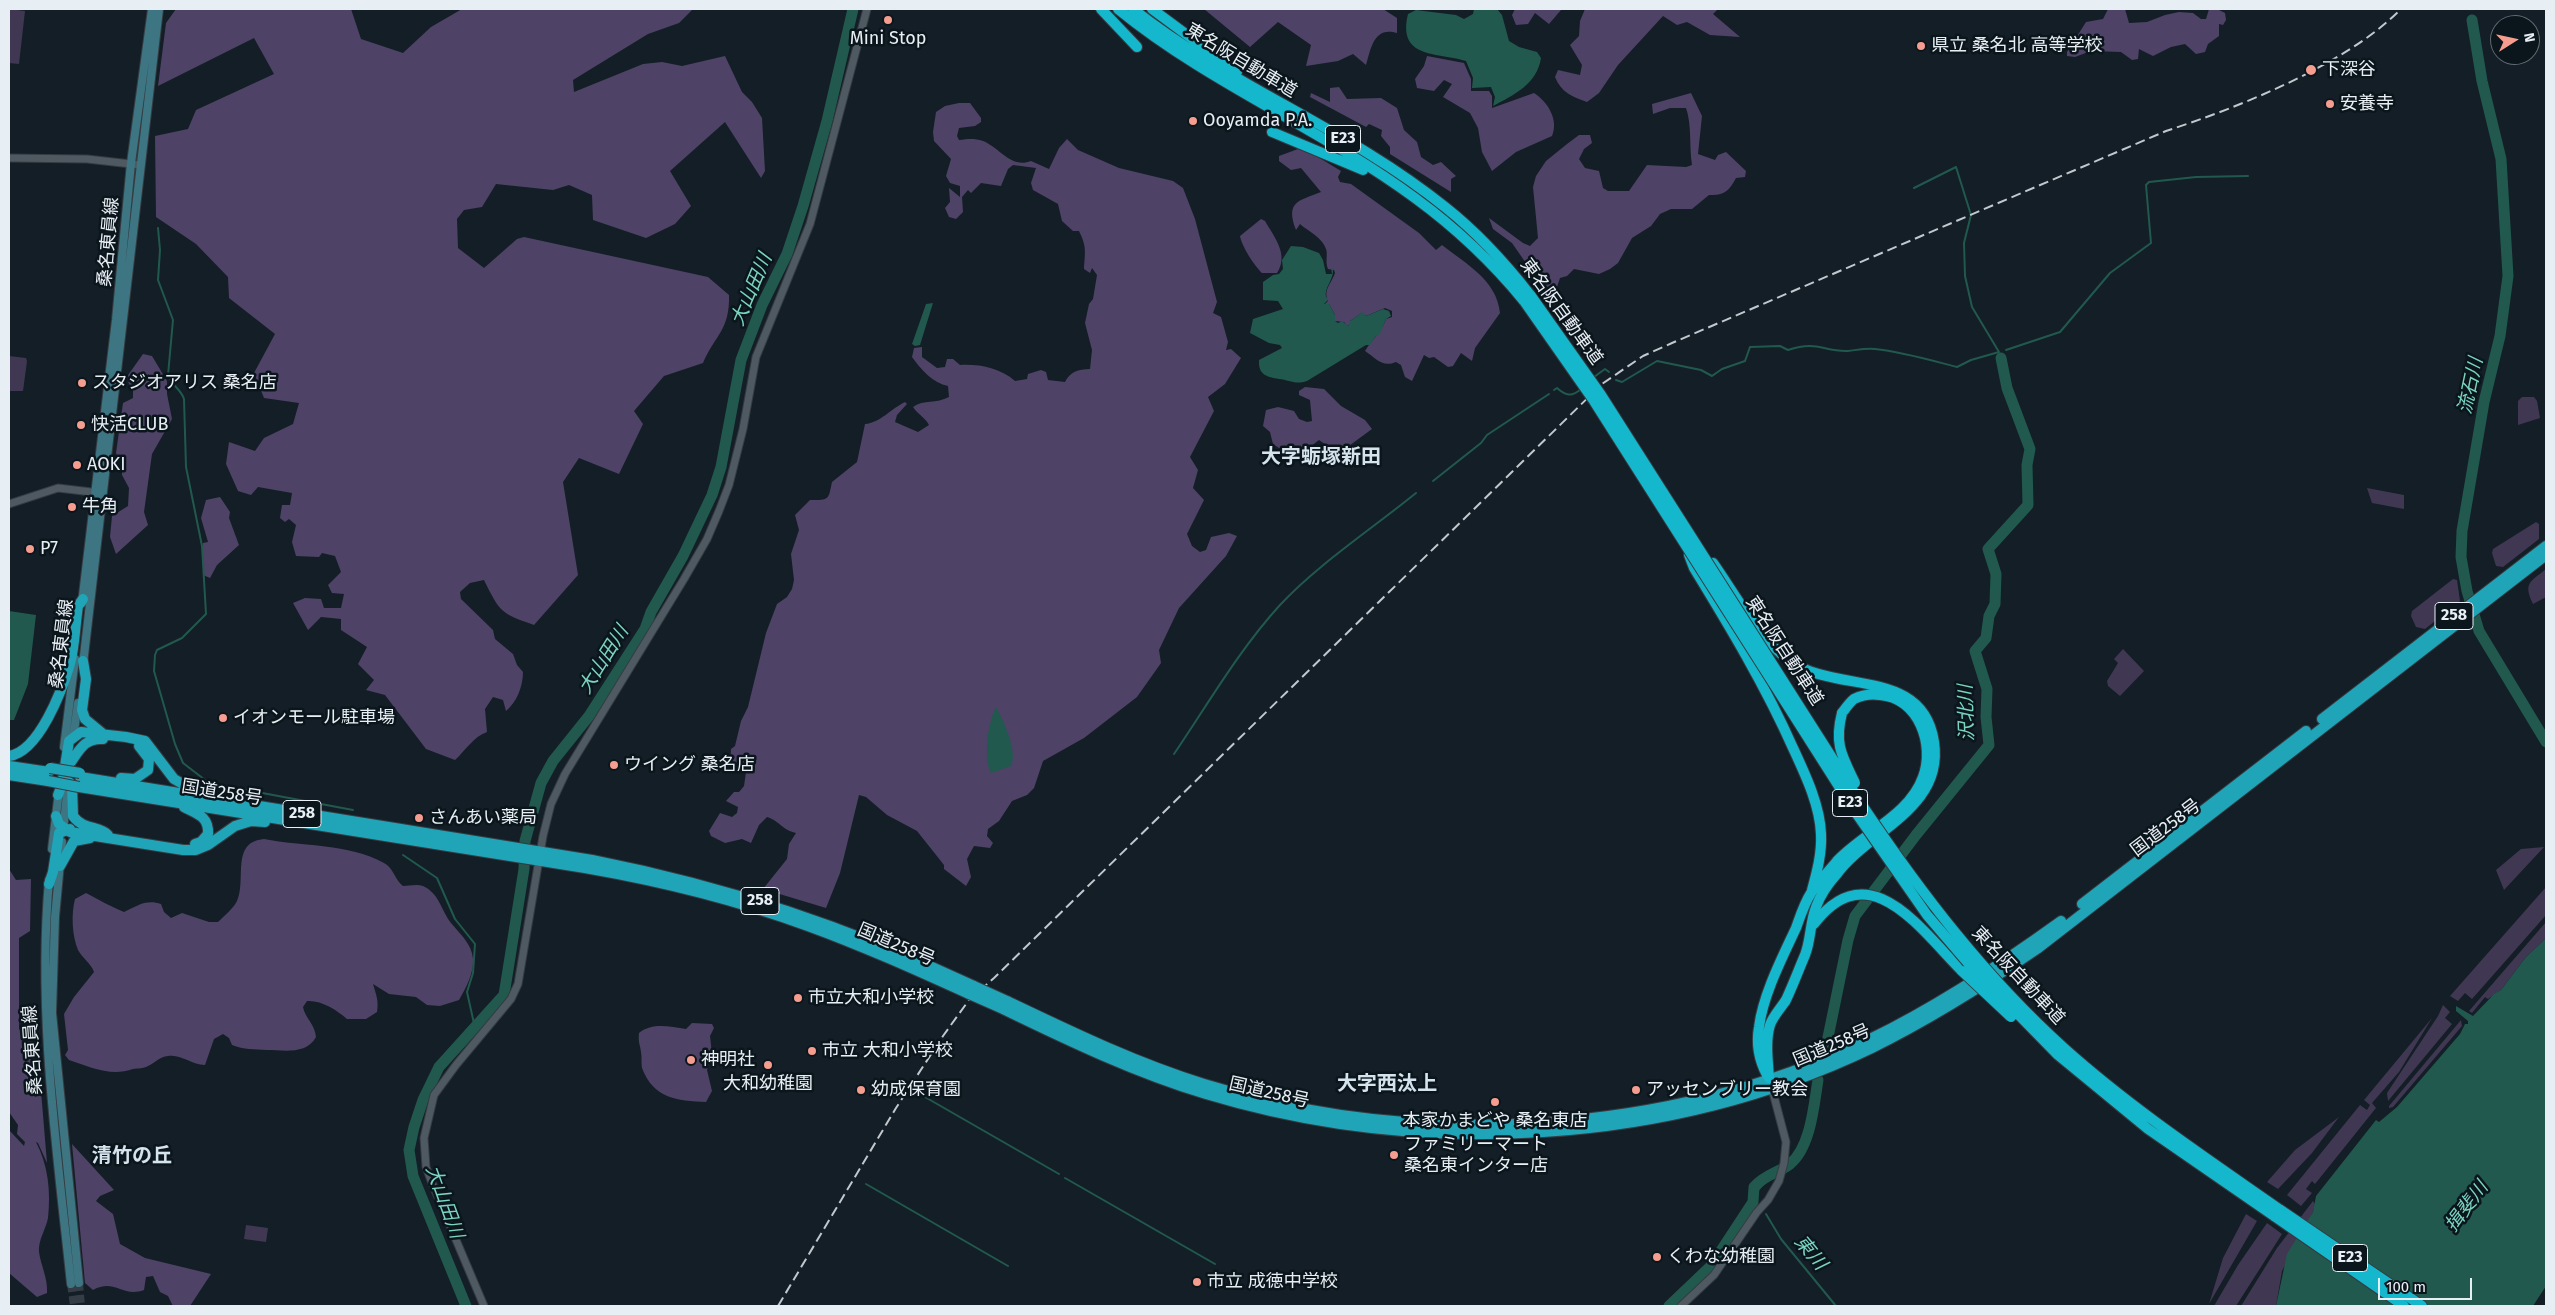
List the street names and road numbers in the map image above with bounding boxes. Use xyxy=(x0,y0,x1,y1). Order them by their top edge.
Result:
street label: 東名阪自動車道 xyxy=(1181,19,1301,103)
road number: E23 xyxy=(1326,126,1360,152)
street label: 桑名東員線 xyxy=(94,196,124,288)
street label: 東名阪自動車道 xyxy=(1515,255,1607,369)
street label: 東名阪自動車道 xyxy=(1741,592,1827,710)
street label: 桑名東員線 xyxy=(46,598,78,690)
road number: 258 xyxy=(2435,602,2473,630)
street label: 国道258号 xyxy=(180,776,264,810)
road number: E23 xyxy=(1832,790,1868,816)
street label: 国道258号 xyxy=(2127,795,2205,861)
road number: 258 xyxy=(283,801,321,828)
road number: 258 xyxy=(741,888,779,914)
street label: 国道258号 xyxy=(854,919,938,971)
street label: 東名阪自動車道 xyxy=(1967,923,2069,1029)
street label: 桑名東員線 xyxy=(19,1004,47,1096)
street label: 国道258号 xyxy=(1790,1020,1874,1072)
street label: 国道258号 xyxy=(1227,1073,1311,1113)
road number: E23 xyxy=(2332,1244,2368,1272)

